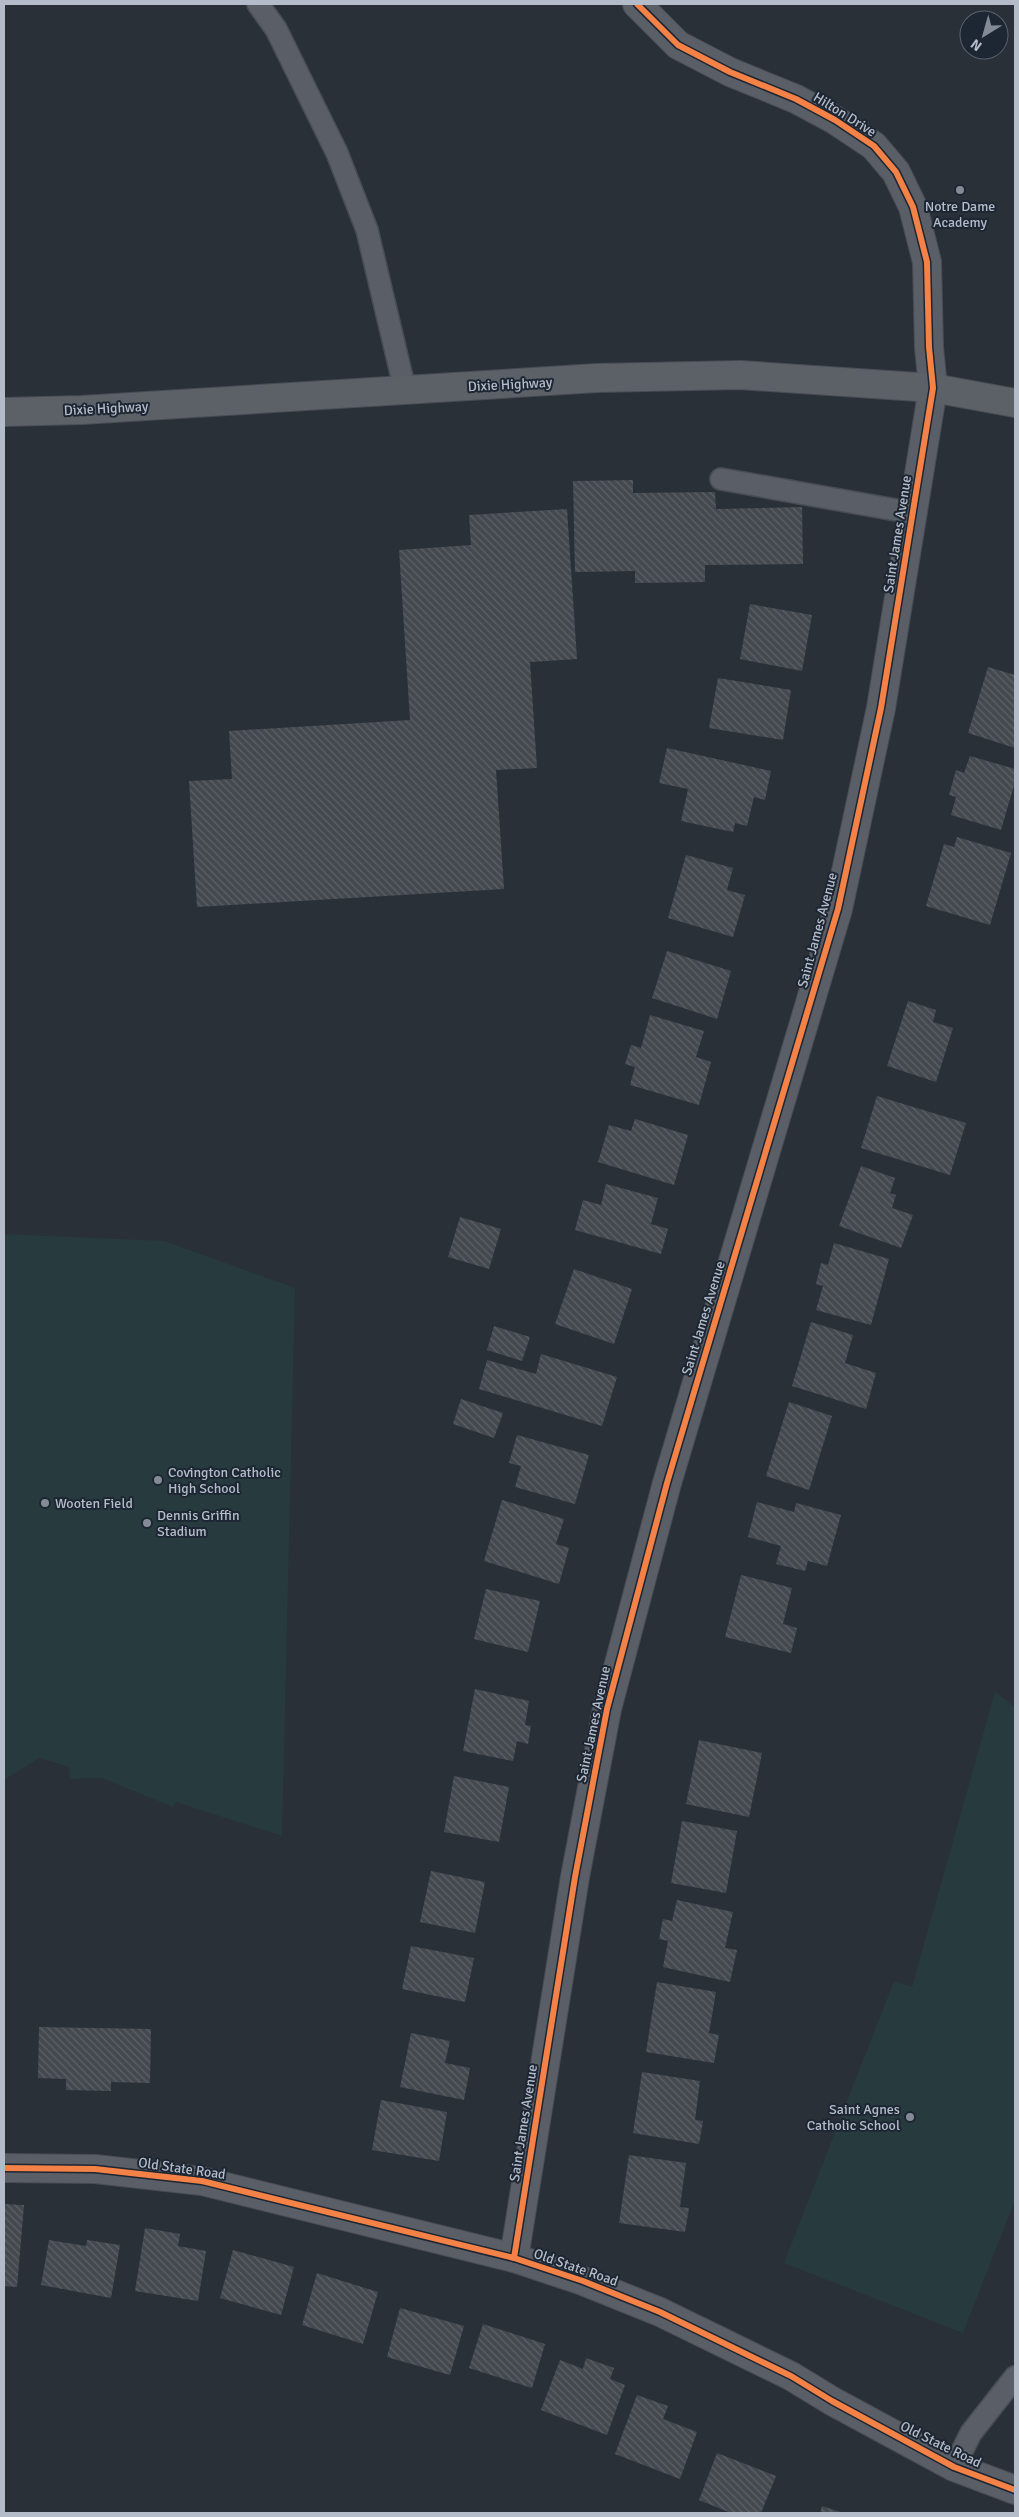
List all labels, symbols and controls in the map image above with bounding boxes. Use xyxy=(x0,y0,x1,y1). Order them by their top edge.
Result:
north arrow xyxy=(959,10,1009,60)
text: N xyxy=(967,35,985,55)
street label: Hilton Drive xyxy=(810,88,879,140)
marker: Notre Dame Academy xyxy=(954,184,966,196)
place label: Notre Dame Academy xyxy=(925,198,995,231)
street label: Dixie Highway xyxy=(467,374,553,395)
street label: Dixie Highway xyxy=(63,398,149,419)
street label: Saint James Avenue xyxy=(880,474,915,594)
street label: Saint James Avenue xyxy=(794,871,841,990)
street label: Saint James Avenue xyxy=(678,1259,729,1377)
place label: Covington Catholic High School xyxy=(168,1464,281,1497)
marker: Covington Catholic High School xyxy=(152,1474,164,1486)
place label: Wooten Field xyxy=(55,1495,133,1512)
marker: Wooten Field xyxy=(39,1497,51,1509)
place label: Dennis Griffin Stadium xyxy=(157,1507,240,1540)
marker: Dennis Griffin Stadium xyxy=(141,1517,153,1529)
street label: Saint James Avenue xyxy=(573,1664,614,1784)
street label: Saint James Avenue xyxy=(506,2063,541,2183)
place label: Saint Agnes Catholic School xyxy=(807,2101,900,2134)
marker: Saint Agnes Catholic School xyxy=(904,2111,916,2123)
street label: Old State Road xyxy=(137,2154,227,2183)
street label: Old State Road xyxy=(531,2245,620,2290)
street label: Old State Road xyxy=(897,2417,984,2471)

